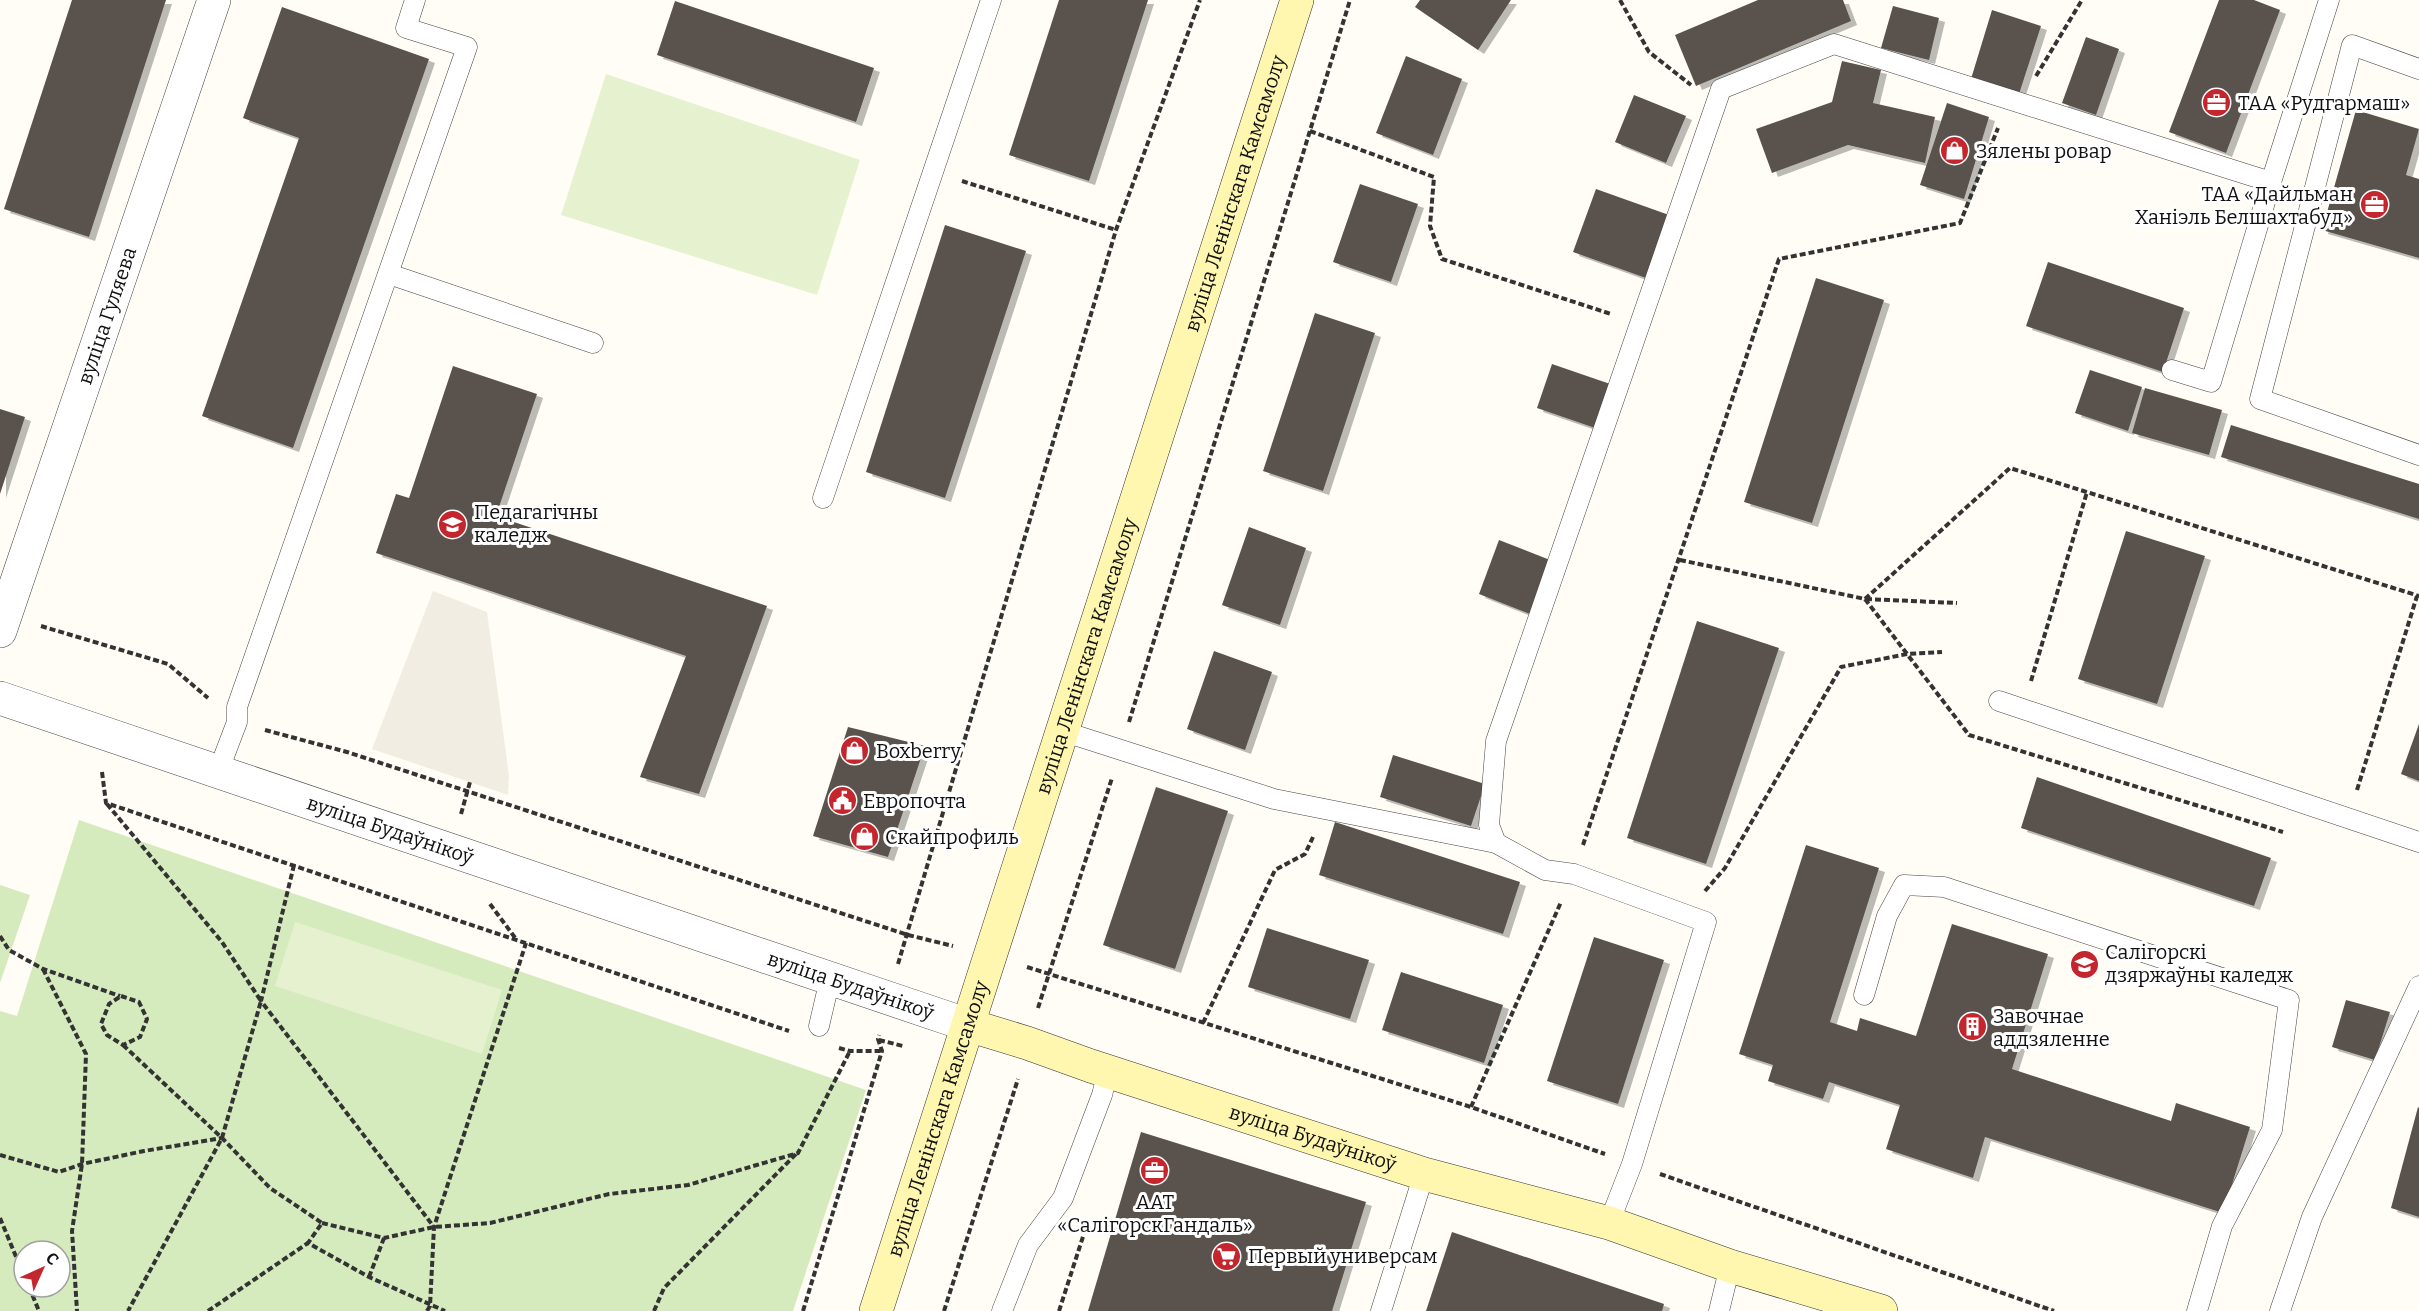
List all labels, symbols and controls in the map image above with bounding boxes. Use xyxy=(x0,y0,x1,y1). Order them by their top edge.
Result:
street label: вуліца Ленінскага Камсамолу xyxy=(1179,52,1291,334)
office icon: ТАА «Рудгармаш» xyxy=(2201,87,2233,119)
place label: ТАА «Рудгармаш» xyxy=(2238,91,2410,115)
shop icon: Зялены ровар xyxy=(1939,135,1971,167)
place label: Зялены ровар xyxy=(1976,139,2112,163)
place label: ТАА «Дайльман Ханіэль Белшахтабуд» xyxy=(2135,182,2353,229)
office icon: ТАА «Дайльман Ханіэль Белшахтабуд» xyxy=(2358,189,2390,221)
street label: вуліца Гуляева xyxy=(73,244,141,387)
place label: Педагагічны каледж xyxy=(474,500,598,547)
school or university icon: Педагагічны каледж xyxy=(437,508,469,540)
street label: вуліца Ленінскага Камсамолу xyxy=(1031,514,1142,797)
shop icon: Boxberry xyxy=(839,735,871,767)
place label: Boxberry xyxy=(876,739,961,763)
public building icon: Европочта xyxy=(826,785,858,817)
place label: Европочта xyxy=(863,789,966,813)
street label: вуліца Будаўнікоў xyxy=(304,791,477,869)
shop icon: Скайпрофиль xyxy=(848,821,880,853)
place label: Скайпрофиль xyxy=(885,825,1019,849)
place label: Салігорскі дзяржаўны каледж xyxy=(2105,940,2294,987)
street label: вуліца Будаўнікоў xyxy=(764,946,938,1025)
school or university icon: Салігорскі дзяржаўны каледж xyxy=(2068,948,2100,980)
street label: вуліца Ленінскага Камсамолу xyxy=(882,977,993,1260)
place label: Завочнае аддзяленне xyxy=(1993,1004,2110,1051)
building icon: Завочнае аддзяленне xyxy=(1956,1011,1988,1043)
street label: вуліца Будаўнікоў xyxy=(1226,1100,1400,1176)
office icon: ААТ «СалігорскГандаль» xyxy=(1139,1155,1171,1187)
place label: ААТ «СалігорскГандаль» xyxy=(1057,1190,1253,1237)
north arrow xyxy=(12,1239,72,1299)
supermarket icon: Первый универсам xyxy=(1211,1240,1243,1272)
place label: Первый универсам xyxy=(1248,1244,1437,1268)
text: С xyxy=(42,1248,63,1269)

